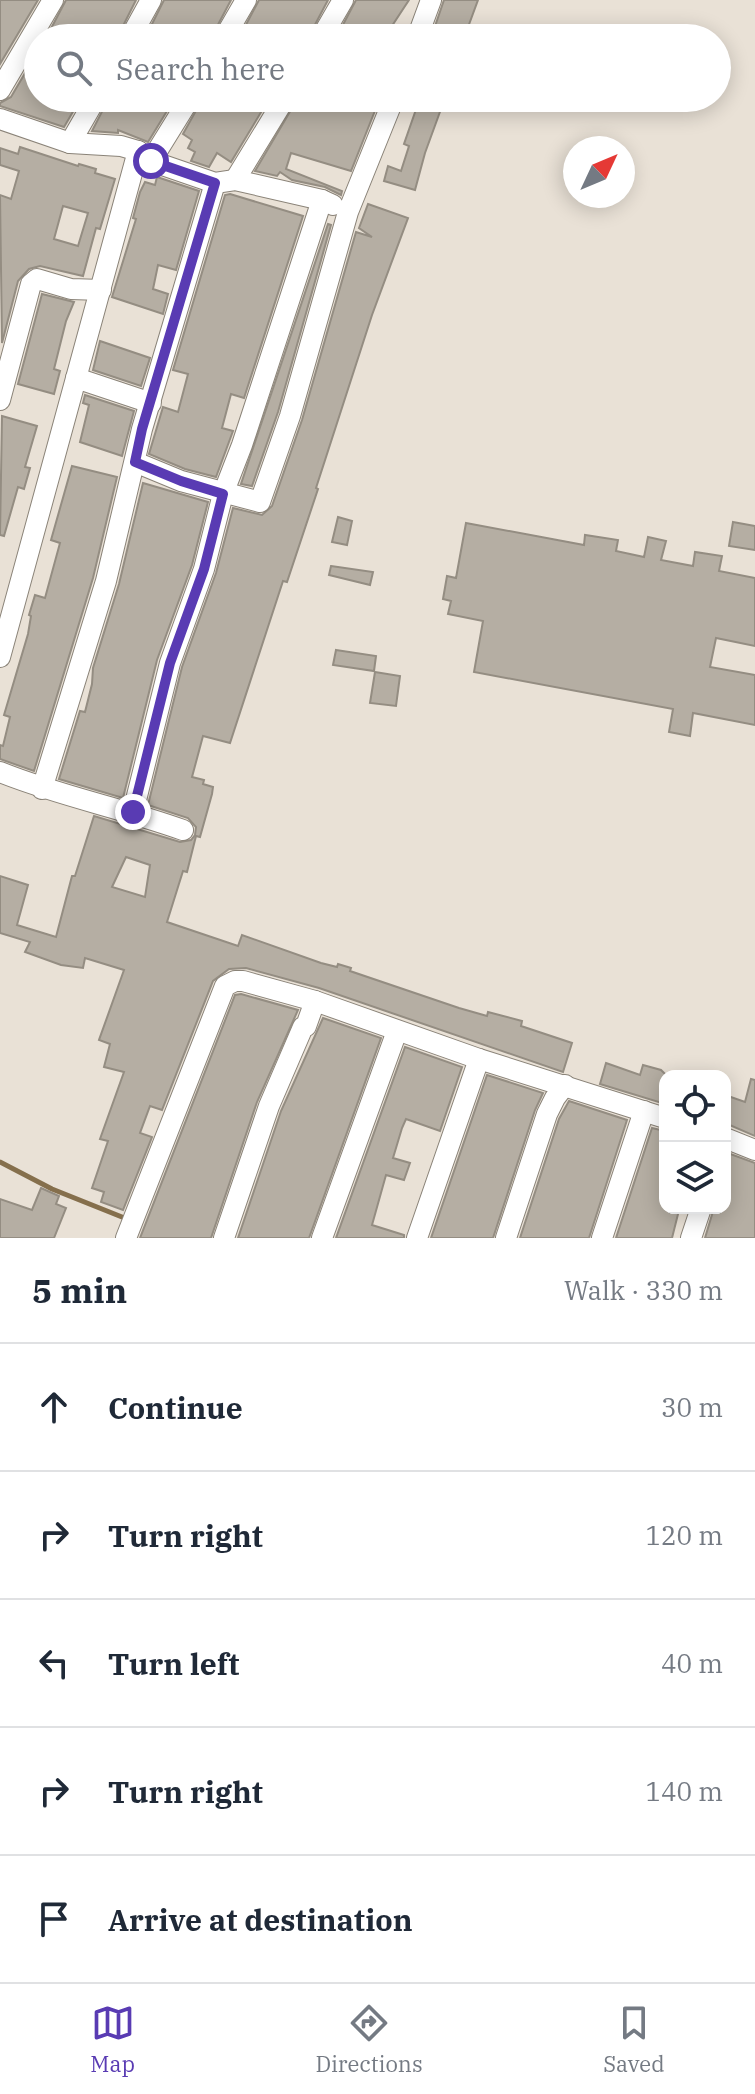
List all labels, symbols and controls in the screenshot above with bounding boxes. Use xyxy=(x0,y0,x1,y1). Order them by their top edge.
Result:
search box xyxy=(24,24,731,112)
icon: search xyxy=(52,46,96,90)
text: Search here xyxy=(116,49,285,88)
north arrow xyxy=(563,136,635,208)
route start xyxy=(133,143,169,179)
route end xyxy=(115,794,151,830)
map controls xyxy=(659,1070,731,1214)
button: locate xyxy=(659,1070,731,1142)
button: layers xyxy=(659,1142,731,1214)
text: 5 min xyxy=(32,1268,127,1312)
text: Walk · 330 m xyxy=(564,1273,723,1307)
icon: ahead xyxy=(32,1385,76,1429)
text: Continue xyxy=(108,1388,243,1427)
text: 30 m xyxy=(661,1390,723,1424)
icon: right xyxy=(32,1513,76,1557)
text: Turn right xyxy=(108,1516,263,1555)
text: 120 m xyxy=(645,1518,723,1552)
icon: left xyxy=(32,1641,76,1685)
text: Turn left xyxy=(108,1644,240,1683)
text: 40 m xyxy=(661,1646,723,1680)
icon: right xyxy=(32,1769,76,1813)
text: Turn right xyxy=(108,1772,263,1811)
text: 140 m xyxy=(645,1774,723,1808)
icon: arrive xyxy=(32,1897,76,1941)
text: Arrive at destination xyxy=(108,1900,413,1939)
tab: Map xyxy=(90,2001,135,2078)
tab: Directions xyxy=(315,2001,423,2078)
tab: Saved xyxy=(603,2001,665,2078)

